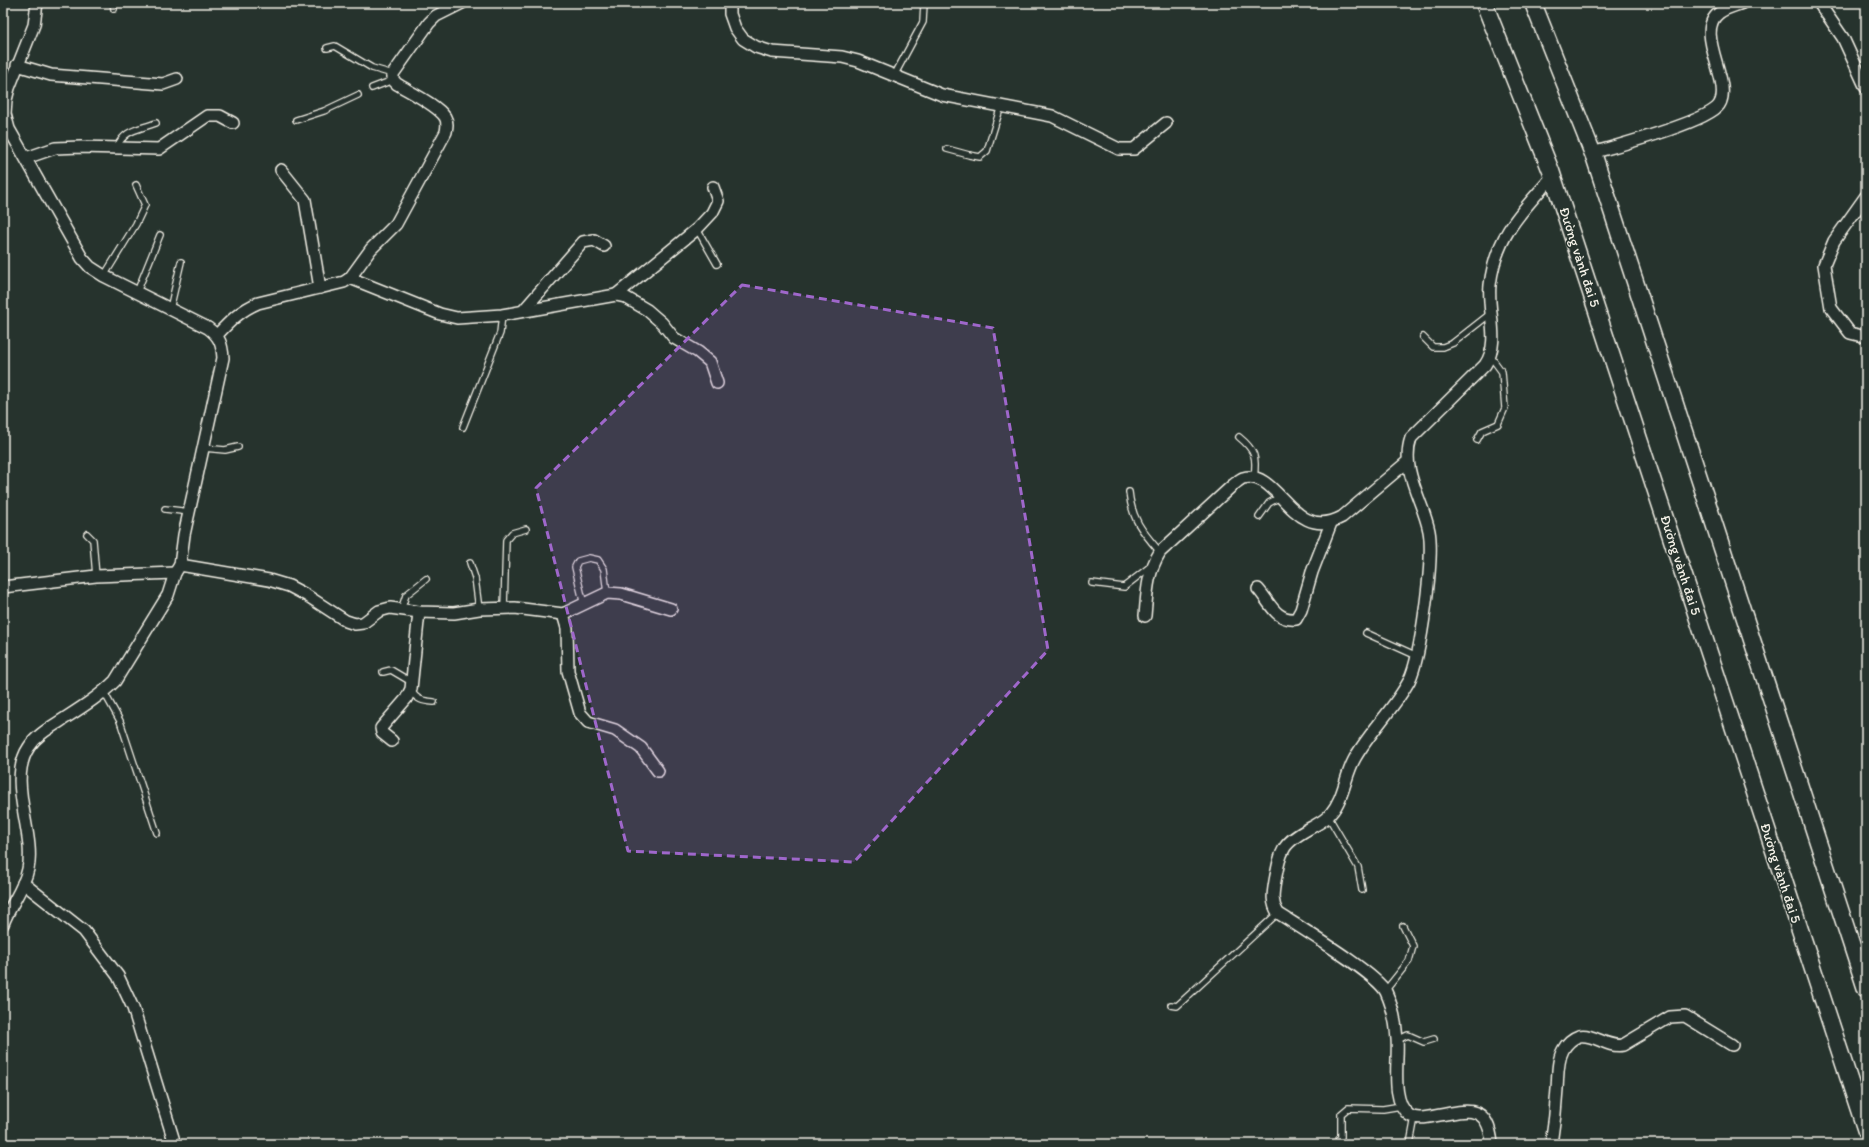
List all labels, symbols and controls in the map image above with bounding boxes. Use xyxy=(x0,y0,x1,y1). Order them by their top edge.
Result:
street label: Đường vành đai 5 xyxy=(1555,205,1604,309)
street label: Đường vành đai 5 xyxy=(1656,513,1705,617)
street label: Đường vành đai 5 xyxy=(1756,821,1805,925)

